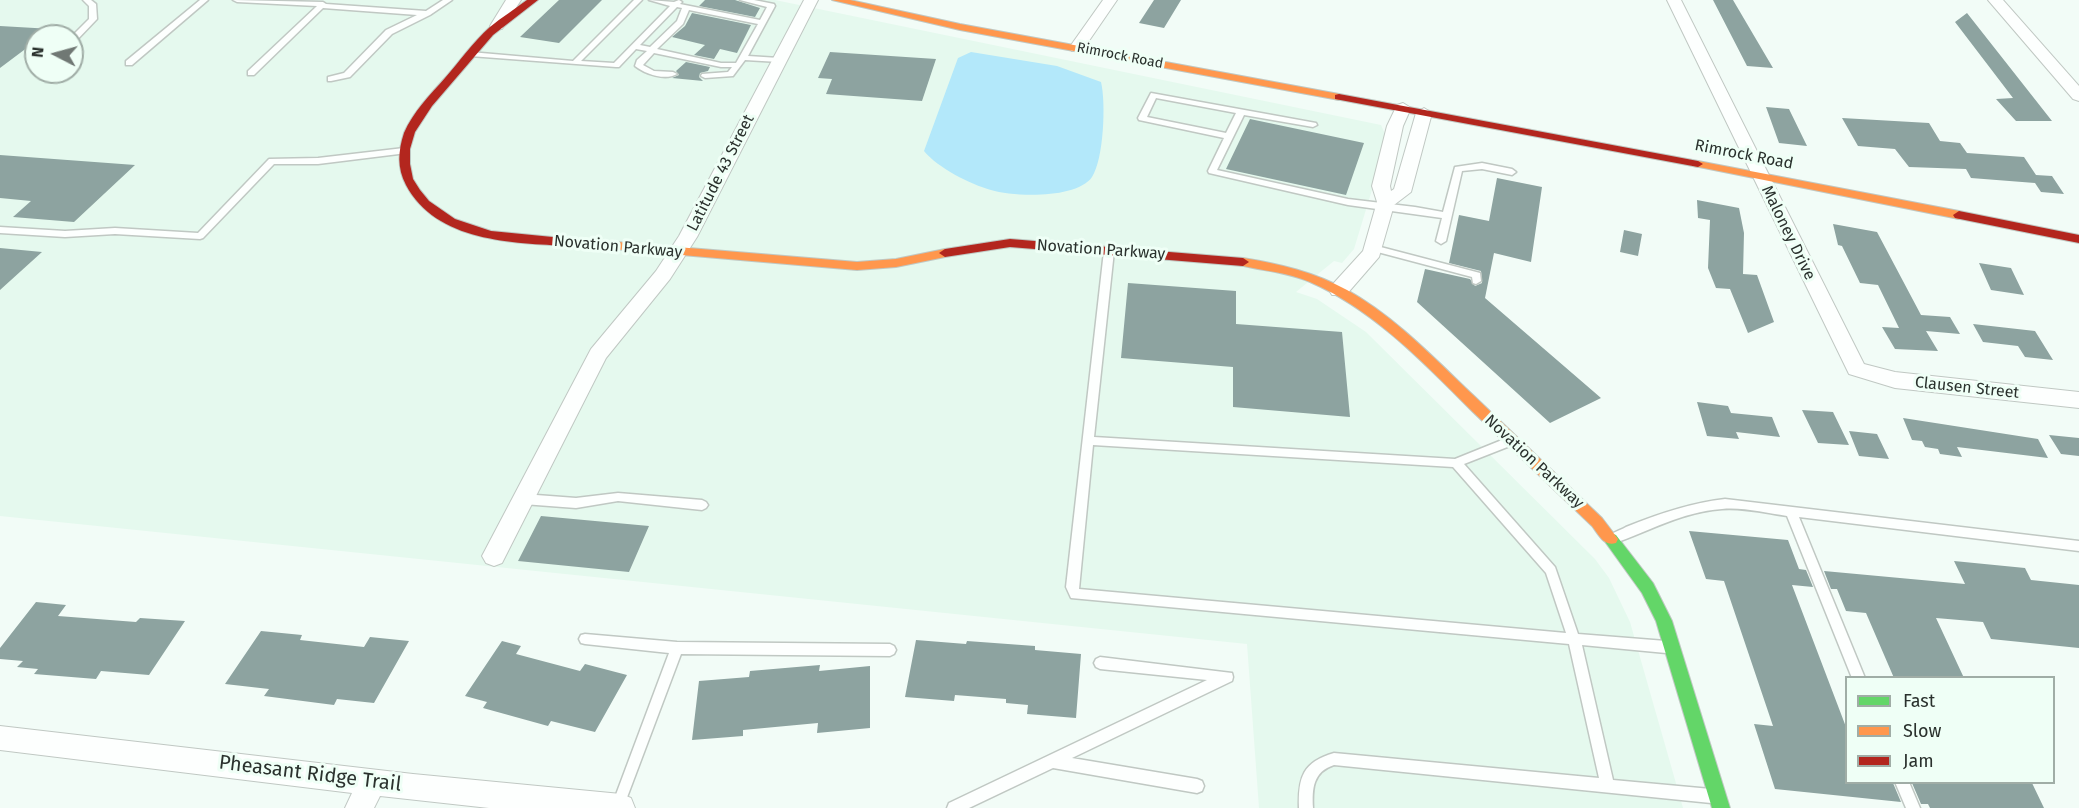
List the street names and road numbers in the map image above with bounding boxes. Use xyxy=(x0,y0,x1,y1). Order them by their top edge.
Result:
street label: Rimrock Road xyxy=(1075,39,1165,73)
street label: Latitude 43 Street xyxy=(683,111,759,235)
street label: Rimrock Road xyxy=(1693,136,1795,174)
street label: Maloney Drive xyxy=(1757,183,1819,283)
street label: Novation Parkway xyxy=(553,232,683,262)
street label: Novation Parkway xyxy=(1036,236,1166,264)
street label: Clausen Street xyxy=(1914,373,2020,403)
street label: Novation Parkway xyxy=(1480,411,1588,513)
street label: Pheasant Ridge Trail xyxy=(217,751,403,797)

